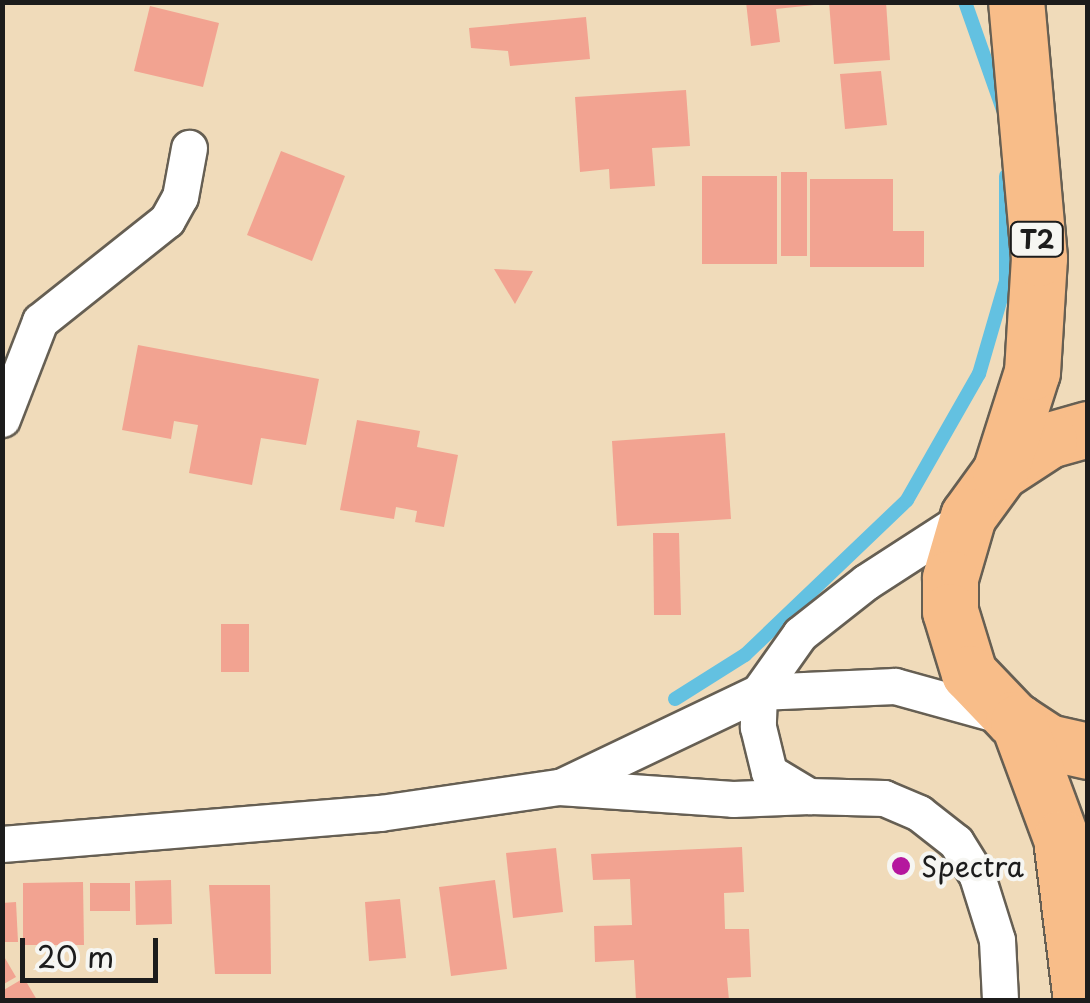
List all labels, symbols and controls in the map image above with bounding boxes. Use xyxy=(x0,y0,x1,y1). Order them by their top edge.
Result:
road number: T2 xyxy=(1010,219,1064,259)
place label: Spectra xyxy=(921,849,1024,883)
marker: Spectra xyxy=(890,855,912,877)
scale bar xyxy=(25,918,162,980)
text: 20 m xyxy=(37,933,114,978)

